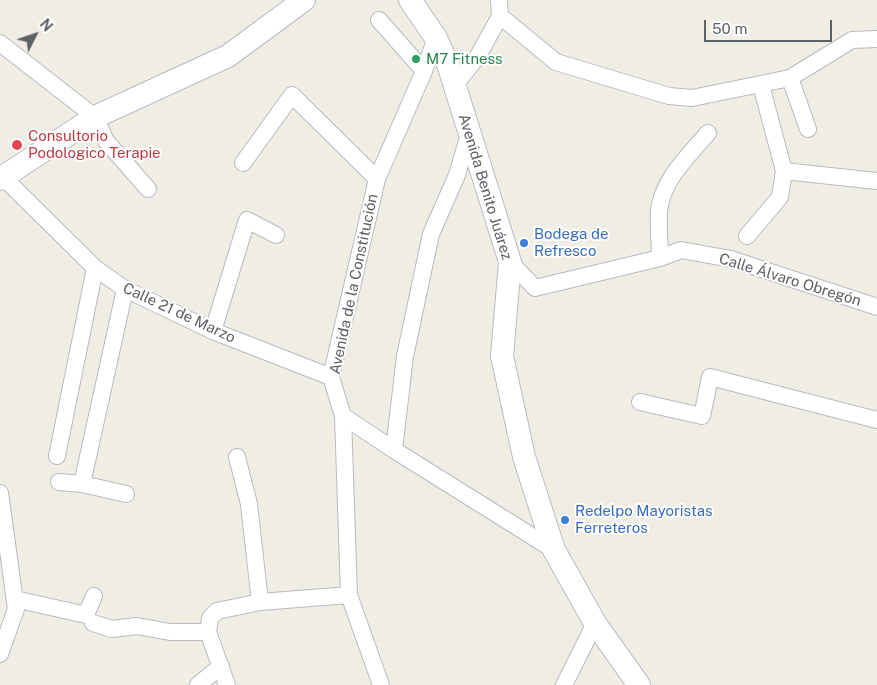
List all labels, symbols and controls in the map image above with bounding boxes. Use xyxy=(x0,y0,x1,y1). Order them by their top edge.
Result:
north arrow xyxy=(10,10,60,60)
scale bar xyxy=(707,10,834,42)
text: N xyxy=(37,16,56,35)
text: 50 m xyxy=(712,20,747,37)
place label: M7 Fitness xyxy=(426,50,503,68)
marker: M7 Fitness xyxy=(410,53,422,65)
street label: Avenida Benito Juárez xyxy=(454,112,516,262)
place label: Consultorio Podologico Terapie xyxy=(28,127,161,162)
marker: Consultorio Podologico Terapie xyxy=(10,138,24,152)
street label: Avenida de la Constitución xyxy=(326,192,382,376)
place label: Bodega de Refresco xyxy=(534,225,608,260)
marker: Bodega de Refresco xyxy=(518,237,530,249)
street label: Calle Álvaro Obregón xyxy=(717,250,863,310)
street label: Calle 21 de Marzo xyxy=(120,279,238,347)
place label: Redelpo Mayoristas Ferreteros xyxy=(575,502,713,537)
marker: Redelpo Mayoristas Ferreteros xyxy=(559,514,571,526)

